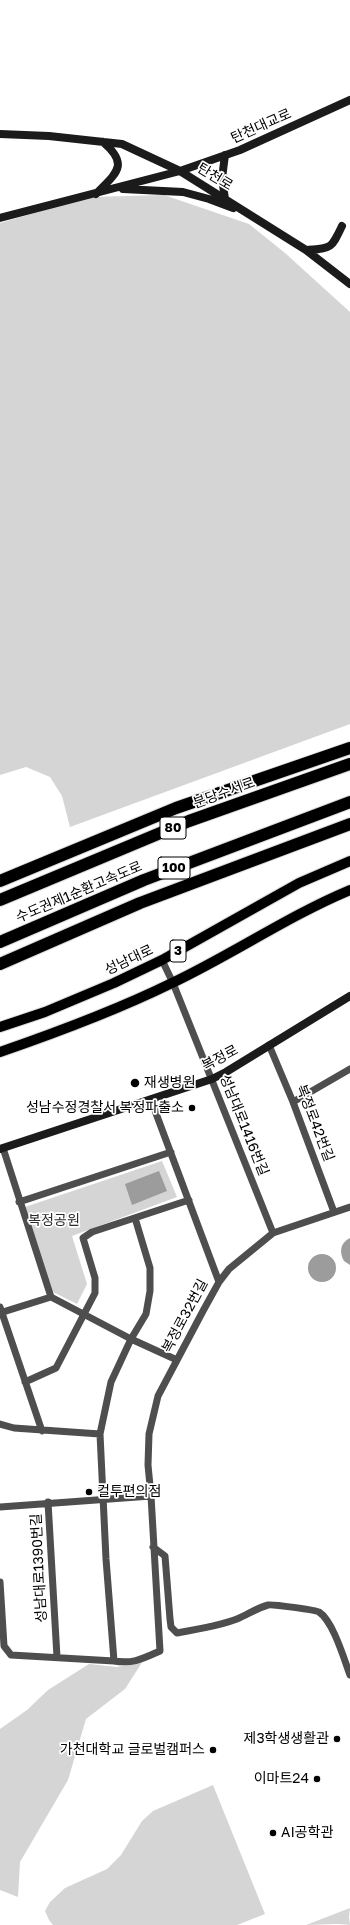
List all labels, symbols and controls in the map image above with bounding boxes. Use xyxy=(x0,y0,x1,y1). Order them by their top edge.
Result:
street label: 탄천대교로 xyxy=(228,105,294,147)
street label: 탄천로 xyxy=(194,160,236,194)
street label: 분당수서로 xyxy=(191,774,257,812)
road number: 80 xyxy=(160,817,186,839)
road number: 100 xyxy=(158,857,190,879)
street label: 수도권제1순환고속도로 xyxy=(13,858,145,926)
road number: 3 xyxy=(170,940,186,962)
street label: 성남대로 xyxy=(102,942,156,978)
street label: 복정로 xyxy=(199,1042,241,1074)
street label: 성남대로1416번길 xyxy=(216,1072,272,1178)
place label: 재생병원 xyxy=(144,1075,196,1091)
marker: 재생병원 xyxy=(129,1077,141,1089)
street label: 복정로42번길 xyxy=(293,1082,337,1164)
place label: 성남수정경찰서 복정파출소 xyxy=(26,1100,184,1116)
marker: 성남수정경찰서 복정파출소 xyxy=(187,1103,197,1113)
park label: 복정공원 xyxy=(28,1213,80,1229)
street label: 복정로32번길 xyxy=(159,1276,211,1356)
place label: 컬투편의점 xyxy=(97,1484,161,1500)
marker: 컬투편의점 xyxy=(84,1487,94,1497)
street label: 성남대로1390번길 xyxy=(28,1513,50,1623)
place label: 제3학생생활관 xyxy=(244,1731,329,1747)
marker: 제3학생생활관 xyxy=(332,1734,342,1744)
place label: 가천대학교 글로벌캠퍼스 xyxy=(60,1742,205,1758)
marker: 가천대학교 글로벌캠퍼스 xyxy=(208,1745,218,1755)
place label: 이마트24 xyxy=(254,1771,309,1787)
marker: 이마트24 xyxy=(312,1774,322,1784)
place label: AI공학관 xyxy=(281,1825,333,1841)
marker: AI공학관 xyxy=(268,1828,278,1838)

